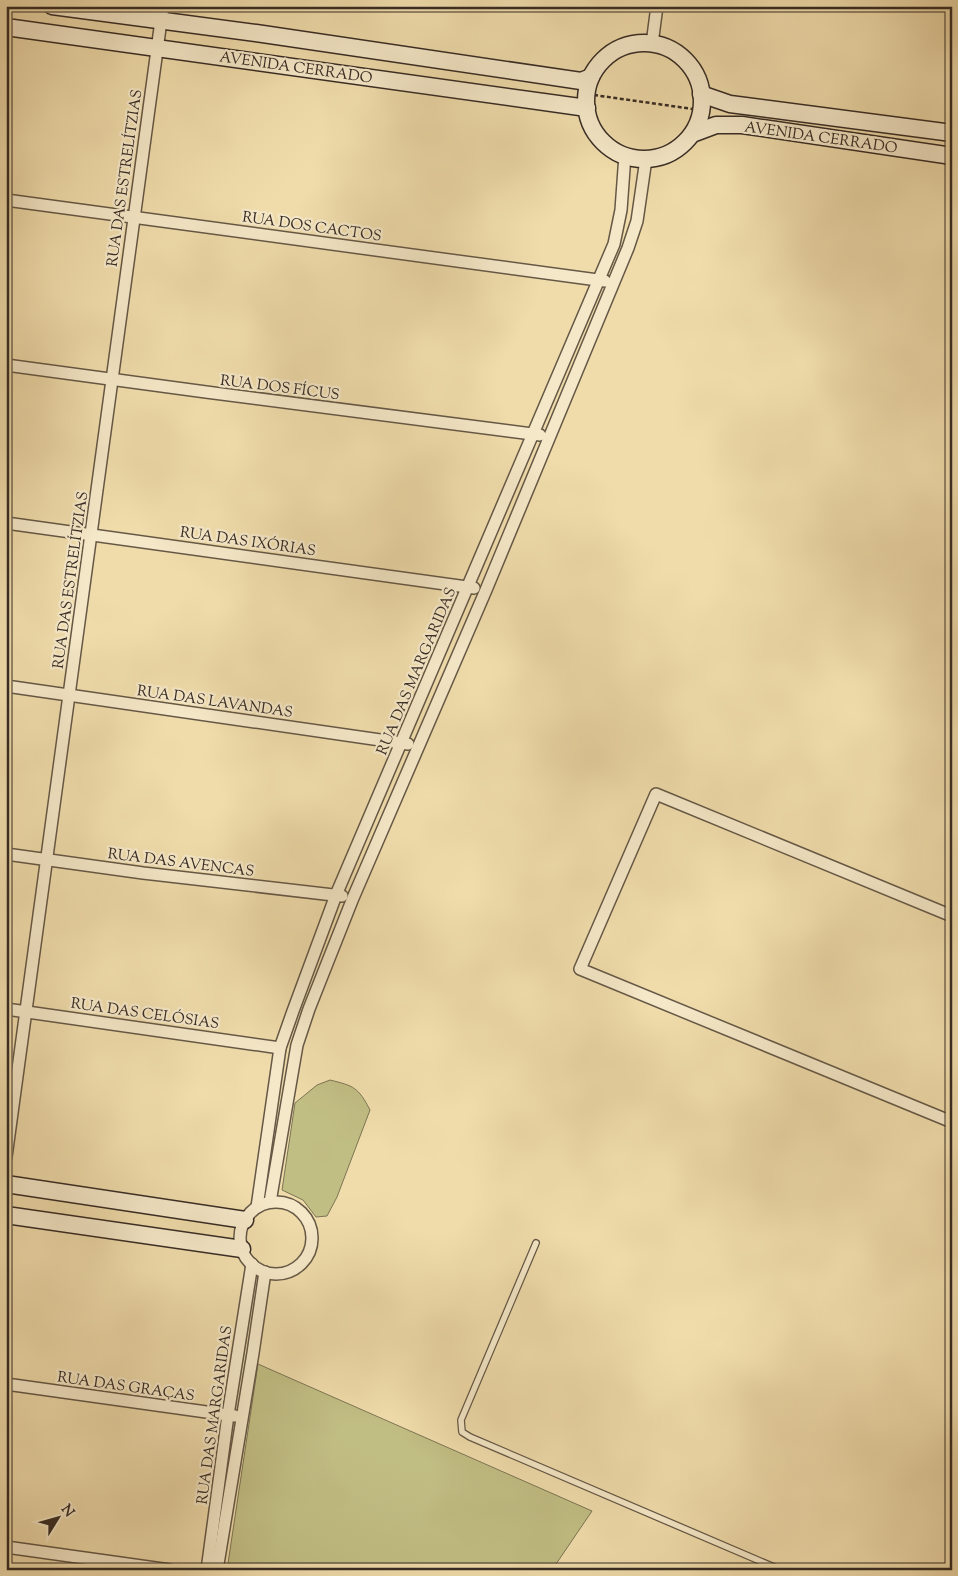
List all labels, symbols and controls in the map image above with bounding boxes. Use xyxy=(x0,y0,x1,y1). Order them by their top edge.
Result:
street label: AVENIDA CERRADO xyxy=(218,47,374,90)
street label: RUA DAS ESTRELÍTZIAS xyxy=(102,88,148,268)
street label: AVENIDA CERRADO xyxy=(743,117,899,160)
street label: RUA DOS CACTOS xyxy=(241,207,383,248)
street label: RUA DOS FÍCUS xyxy=(219,370,341,406)
street label: RUA DAS ESTRELÍTZIAS xyxy=(48,490,94,670)
street label: RUA DAS IXÓRIAS xyxy=(179,521,317,562)
street label: RUA DAS MARGARIDAS xyxy=(372,584,462,759)
street label: RUA DAS LAVANDAS xyxy=(136,681,294,724)
street label: RUA DAS AVENCAS xyxy=(106,844,255,883)
street label: RUA DAS CELÓSIAS xyxy=(69,992,221,1035)
street label: RUA DAS MARGARIDAS xyxy=(193,1324,238,1506)
street label: RUA DAS GRAÇAS xyxy=(56,1367,196,1408)
north arrow xyxy=(32,1494,82,1544)
text: N xyxy=(55,1501,78,1522)

